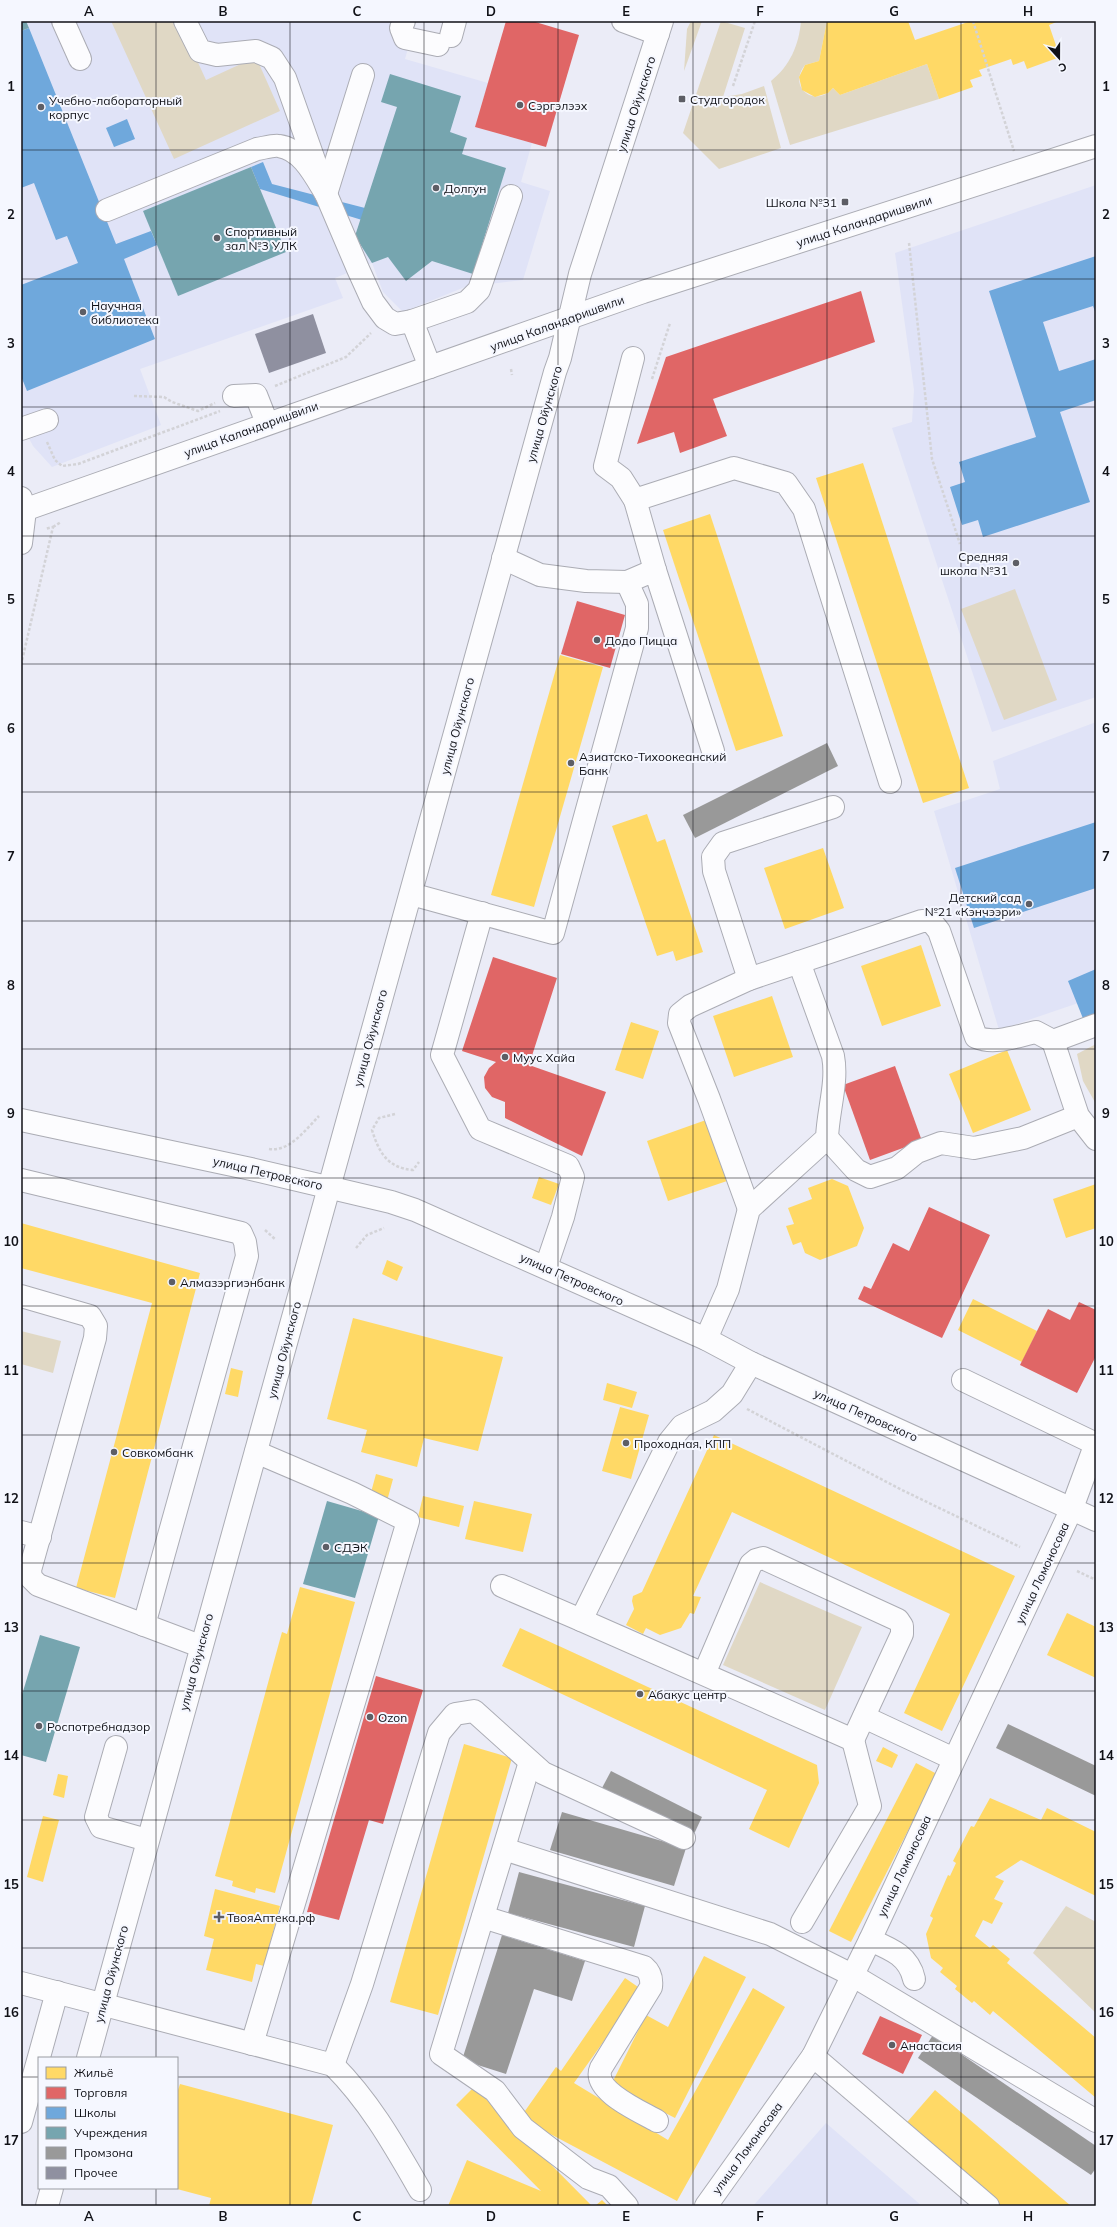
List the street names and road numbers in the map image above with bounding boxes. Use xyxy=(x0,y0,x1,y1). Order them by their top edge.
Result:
street label: улица Ойунского xyxy=(613,54,659,154)
street label: улица Каландаришвили xyxy=(794,192,934,250)
street label: улица Каландаришвили xyxy=(488,292,626,354)
street label: улица Ойунского xyxy=(523,364,565,464)
street label: улица Каландаришвили xyxy=(182,398,320,460)
street label: улица Ойунского xyxy=(437,676,477,776)
street label: улица Ойунского xyxy=(350,988,390,1088)
street label: улица Петровского xyxy=(212,1153,324,1193)
street label: улица Петровского xyxy=(518,1249,626,1309)
street label: улица Ойунского xyxy=(264,1300,304,1400)
street label: улица Петровского xyxy=(812,1385,920,1445)
street label: улица Ломоносова xyxy=(1012,1520,1072,1626)
street label: улица Ойунского xyxy=(176,1612,216,1712)
street label: улица Ломоносова xyxy=(874,1813,934,1919)
street label: улица Ойунского xyxy=(91,1924,131,2024)
street label: улица Ломоносова xyxy=(708,2099,786,2197)

